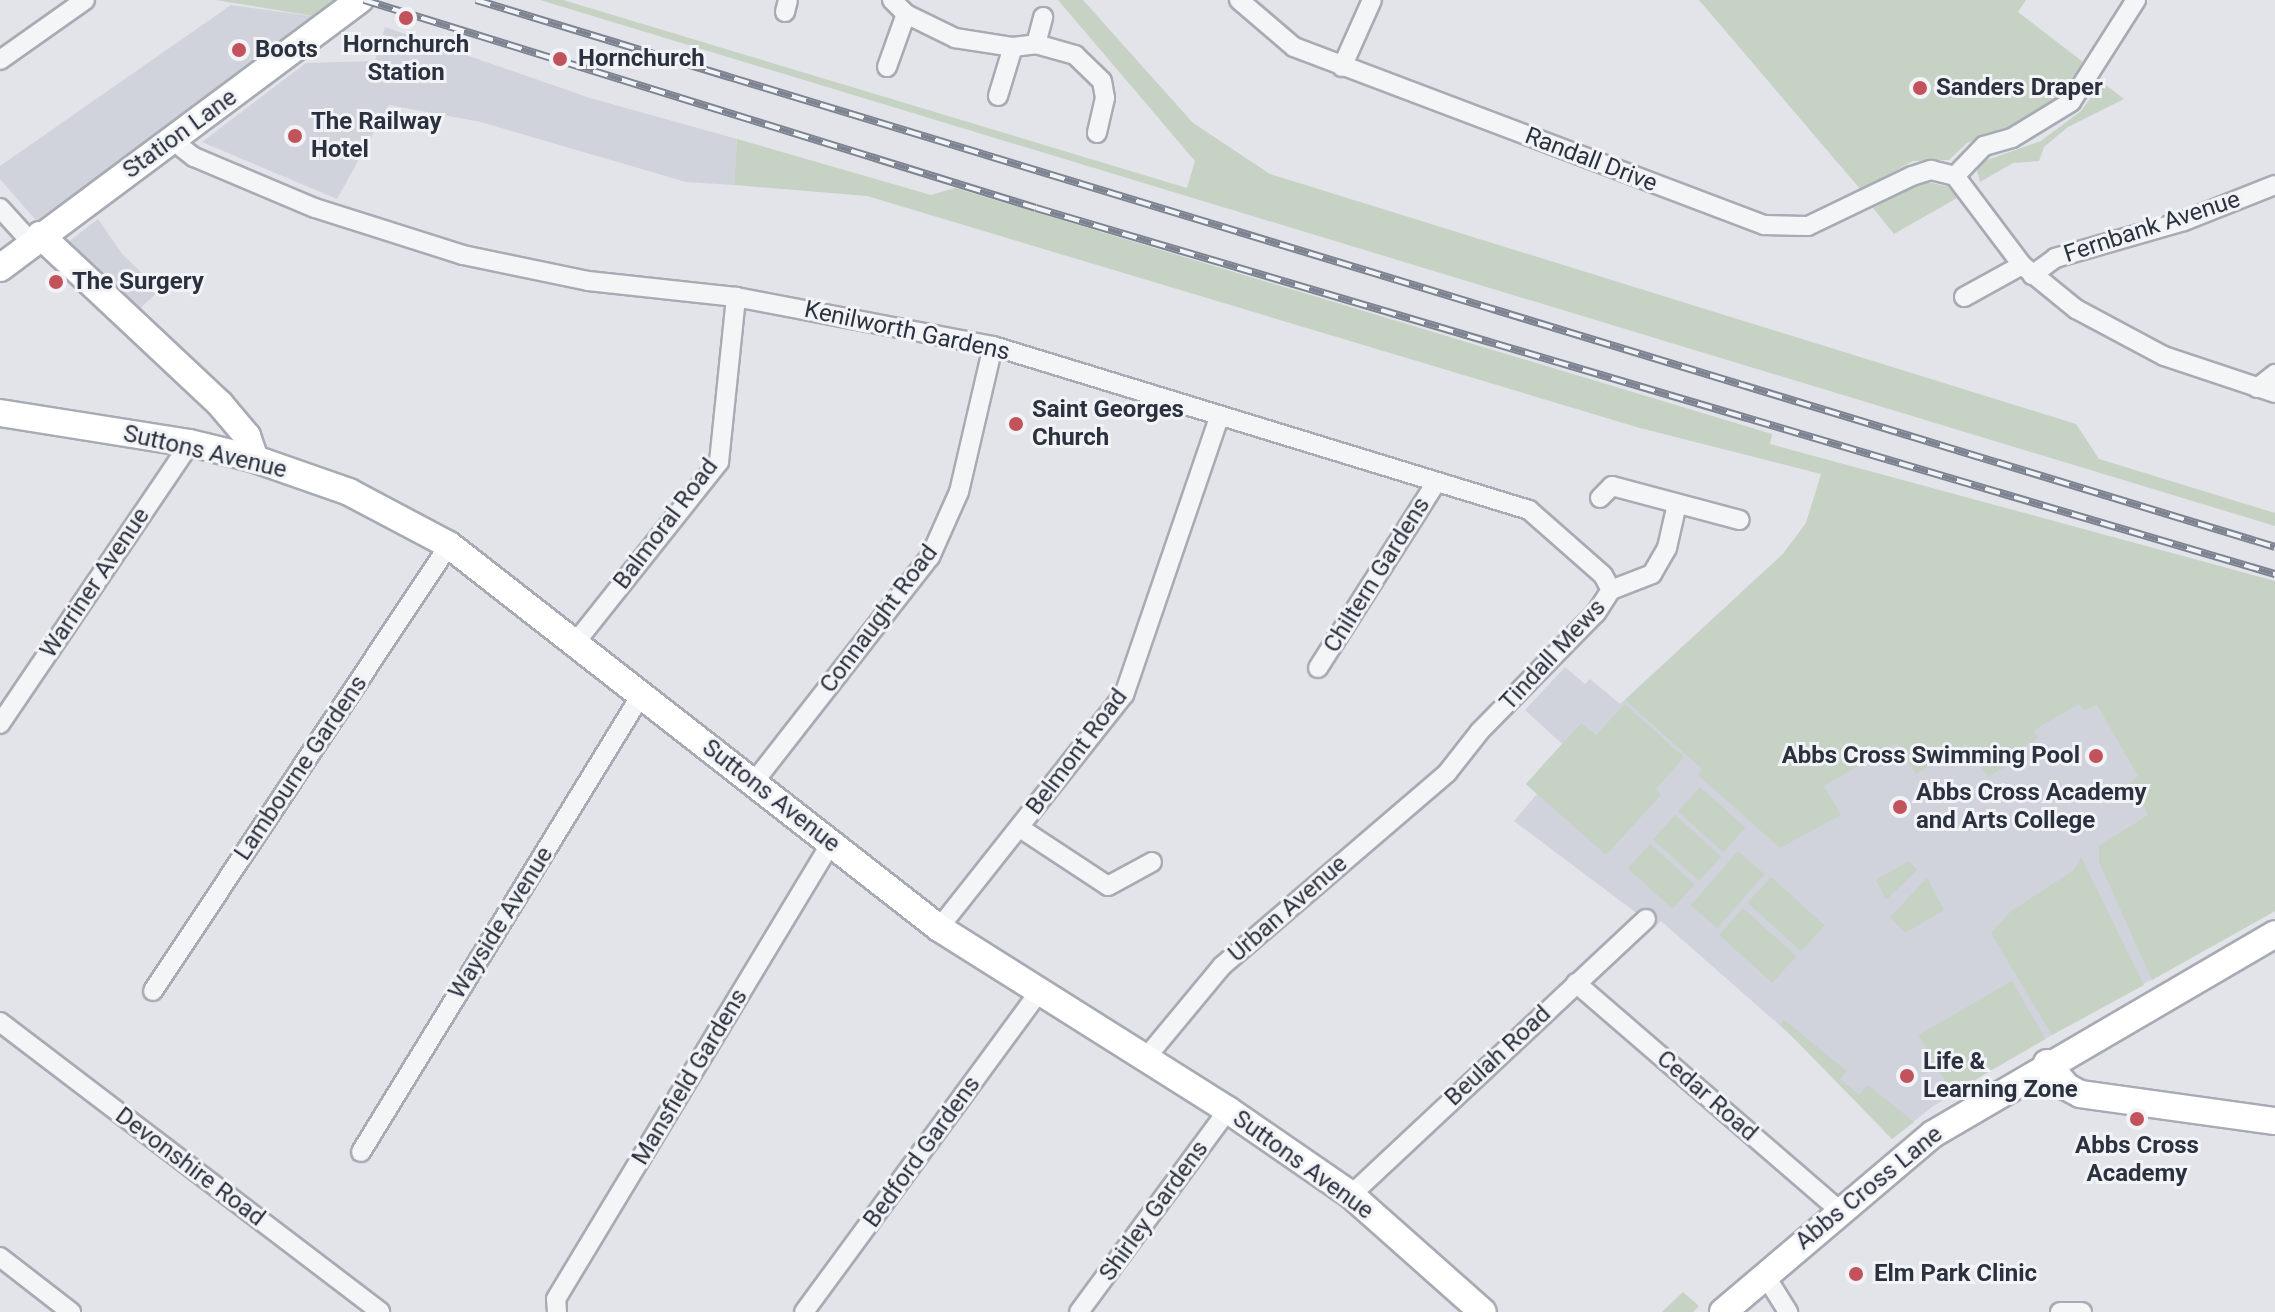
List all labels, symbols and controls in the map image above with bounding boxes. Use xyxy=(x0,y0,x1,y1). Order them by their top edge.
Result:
marker: Hornchurch Station xyxy=(397,9,415,27)
place label: Hornchurch Station xyxy=(343,31,469,87)
place label: Boots xyxy=(255,36,318,64)
marker: Boots xyxy=(230,41,248,59)
place label: Hornchurch xyxy=(578,45,705,73)
marker: Hornchurch xyxy=(549,48,571,70)
place label: Sanders Draper xyxy=(1936,74,2103,102)
marker: Sanders Draper xyxy=(1911,79,1929,97)
street label: Station Lane xyxy=(117,83,243,185)
place label: The Railway Hotel xyxy=(311,108,442,164)
street label: Randall Drive xyxy=(1521,122,1661,198)
marker: The Railway Hotel xyxy=(286,127,304,145)
street label: Fernbank Avenue xyxy=(2060,185,2244,269)
place label: The Surgery xyxy=(72,268,204,296)
marker: The Surgery xyxy=(47,273,65,291)
street label: Kenilworth Gardens xyxy=(802,295,1012,367)
place label: Saint Georges Church xyxy=(1032,396,1184,452)
marker: Saint Georges Church xyxy=(1007,415,1025,433)
street label: Suttons Avenue xyxy=(121,419,289,485)
street label: Balmoral Road xyxy=(608,453,724,595)
street label: Chiltern Gardens xyxy=(1318,492,1436,658)
street label: Warriner Avenue xyxy=(34,503,156,663)
street label: Connaught Road xyxy=(814,539,944,699)
street label: Tindall Mews xyxy=(1494,593,1612,717)
street label: Lambourne Gardens xyxy=(228,670,374,866)
street label: Belmont Road xyxy=(1020,683,1134,821)
street label: Suttons Avenue xyxy=(696,733,846,859)
place label: Abbs Cross Swimming Pool xyxy=(1782,742,2080,770)
marker: Abbs Cross Swimming Pool xyxy=(2087,747,2105,765)
place label: Abbs Cross Academy and Arts College xyxy=(1916,779,2147,835)
marker: Abbs Cross Academy and Arts College xyxy=(1891,798,1909,816)
street label: Wayside Avenue xyxy=(443,842,559,1004)
street label: Urban Avenue xyxy=(1223,850,1353,968)
street label: Mansfield Gardens xyxy=(626,984,754,1170)
street label: Beulah Road xyxy=(1439,1000,1557,1112)
street label: Cedar Road xyxy=(1651,1044,1763,1148)
place label: Life & Learning Zone xyxy=(1923,1048,2078,1104)
marker: Life & Learning Zone xyxy=(1898,1067,1916,1085)
street label: Bedford Gardens xyxy=(857,1071,987,1233)
street label: Devonshire Road xyxy=(110,1101,270,1233)
street label: Suttons Avenue xyxy=(1227,1104,1379,1226)
marker: Abbs Cross Academy xyxy=(2128,1110,2146,1128)
street label: Abbs Cross Lane xyxy=(1790,1120,1948,1256)
place label: Abbs Cross Academy xyxy=(2075,1132,2199,1188)
street label: Shirley Gardens xyxy=(1093,1135,1215,1287)
place label: Elm Park Clinic xyxy=(1874,1260,2037,1288)
marker: Elm Park Clinic xyxy=(1845,1263,1867,1285)

